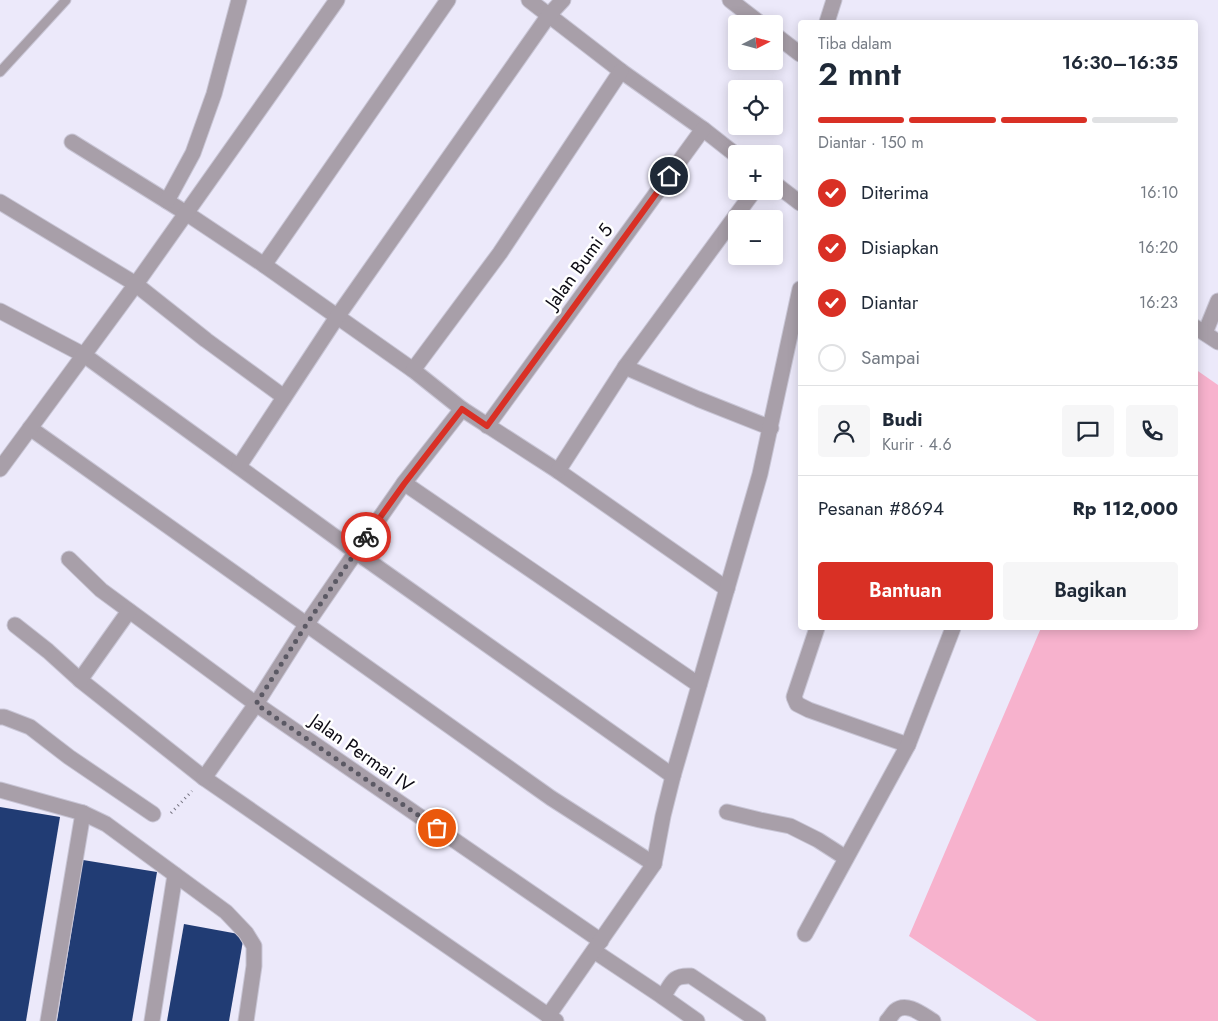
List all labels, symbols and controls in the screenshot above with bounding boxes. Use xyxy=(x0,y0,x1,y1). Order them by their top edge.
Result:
north arrow xyxy=(728,15,782,70)
map controls xyxy=(728,15,783,265)
text: Tiba dalam xyxy=(818,32,892,55)
text: 16:30–16:35 xyxy=(1062,49,1178,76)
text: 2 mnt xyxy=(818,51,901,97)
button: locate xyxy=(728,80,783,135)
text: Diantar · 150 m xyxy=(818,131,924,154)
button: + xyxy=(728,145,783,200)
pin xyxy=(648,155,690,197)
icon: home xyxy=(655,162,683,190)
icon: check xyxy=(818,179,846,207)
text: Diterima xyxy=(861,179,929,206)
text: 16:10 xyxy=(1140,181,1178,204)
button: − xyxy=(728,210,783,265)
street label: Jalan Bumi 5 xyxy=(537,218,619,317)
icon: check xyxy=(818,234,846,262)
text: Disiapkan xyxy=(861,234,939,261)
text: 16:20 xyxy=(1138,236,1178,259)
icon: check xyxy=(818,289,846,317)
text: Diantar xyxy=(861,289,918,316)
text: 16:23 xyxy=(1139,291,1178,314)
text: Sampai xyxy=(861,344,920,371)
button: person xyxy=(818,405,870,457)
button: chat xyxy=(1062,405,1114,457)
button: phone xyxy=(1126,405,1178,457)
text: Budi xyxy=(882,406,923,433)
text: Kurir · 4.6 xyxy=(882,433,952,456)
text: Pesanan #8694 xyxy=(818,495,944,522)
text: Rp 112,000 xyxy=(1073,495,1178,522)
courier xyxy=(341,512,391,562)
icon: bike xyxy=(352,523,380,551)
button: Bantuan xyxy=(818,562,993,620)
button: Bagikan xyxy=(1003,562,1178,620)
street label: Jalan Permai IV xyxy=(302,706,420,799)
pin xyxy=(416,807,458,849)
icon: bag xyxy=(423,814,451,842)

